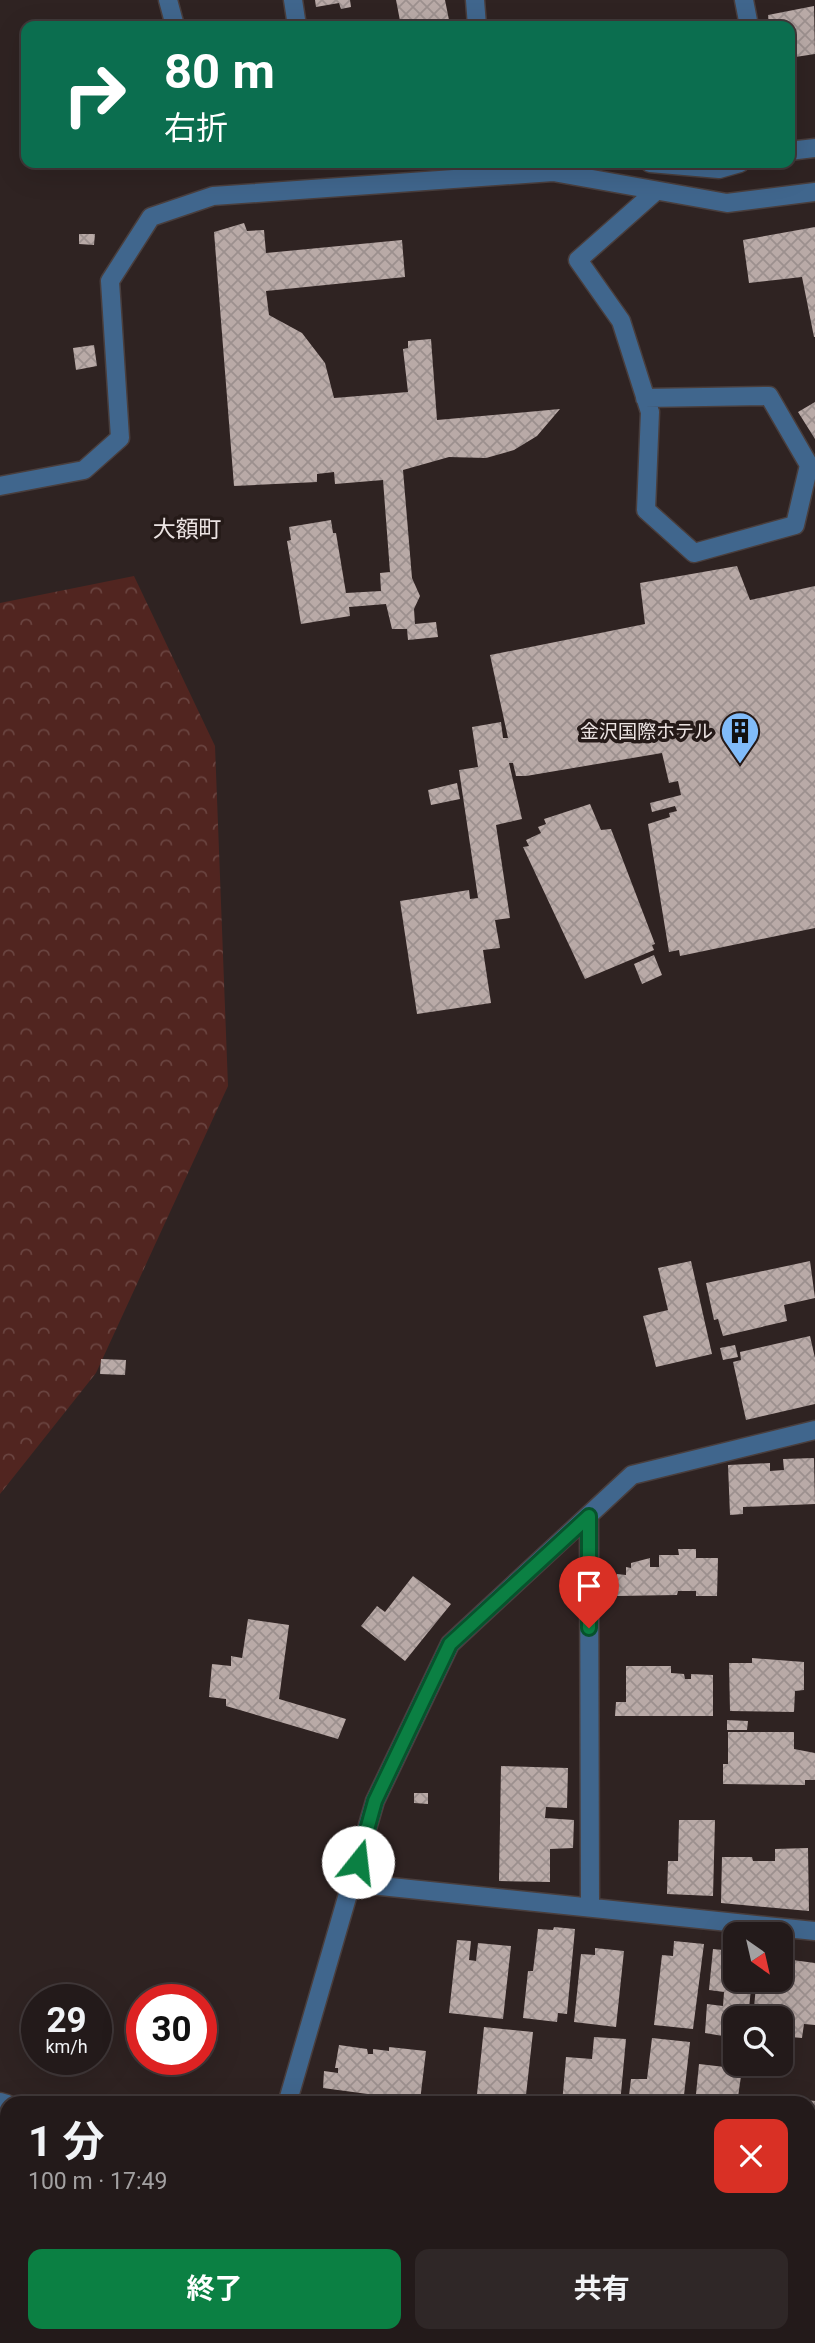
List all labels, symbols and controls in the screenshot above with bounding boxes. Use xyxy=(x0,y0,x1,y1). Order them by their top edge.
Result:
text: 80 m xyxy=(164,43,275,100)
icon: right xyxy=(49,49,140,140)
text: 右折 xyxy=(164,109,228,147)
district label: 大額町 xyxy=(153,516,222,543)
building icon: 金沢国際ホテル xyxy=(719,710,761,765)
place label: 金沢国際ホテル xyxy=(580,720,713,743)
pin xyxy=(559,1556,619,1628)
icon: arrive xyxy=(570,1567,608,1605)
position arrow xyxy=(321,1825,395,1899)
north arrow xyxy=(723,1922,793,1992)
map controls xyxy=(723,1922,793,2076)
speed limit sign: 30 xyxy=(126,1984,217,2075)
text: 29 xyxy=(46,2000,87,2041)
button: search xyxy=(723,2006,793,2076)
text: km/h xyxy=(45,2036,88,2057)
text: 1 分 xyxy=(28,2117,105,2166)
button: close xyxy=(714,2119,788,2193)
text: 100 m · 17:49 xyxy=(28,2168,167,2195)
button: 終了 xyxy=(28,2249,401,2329)
button: 共有 xyxy=(415,2249,788,2329)

